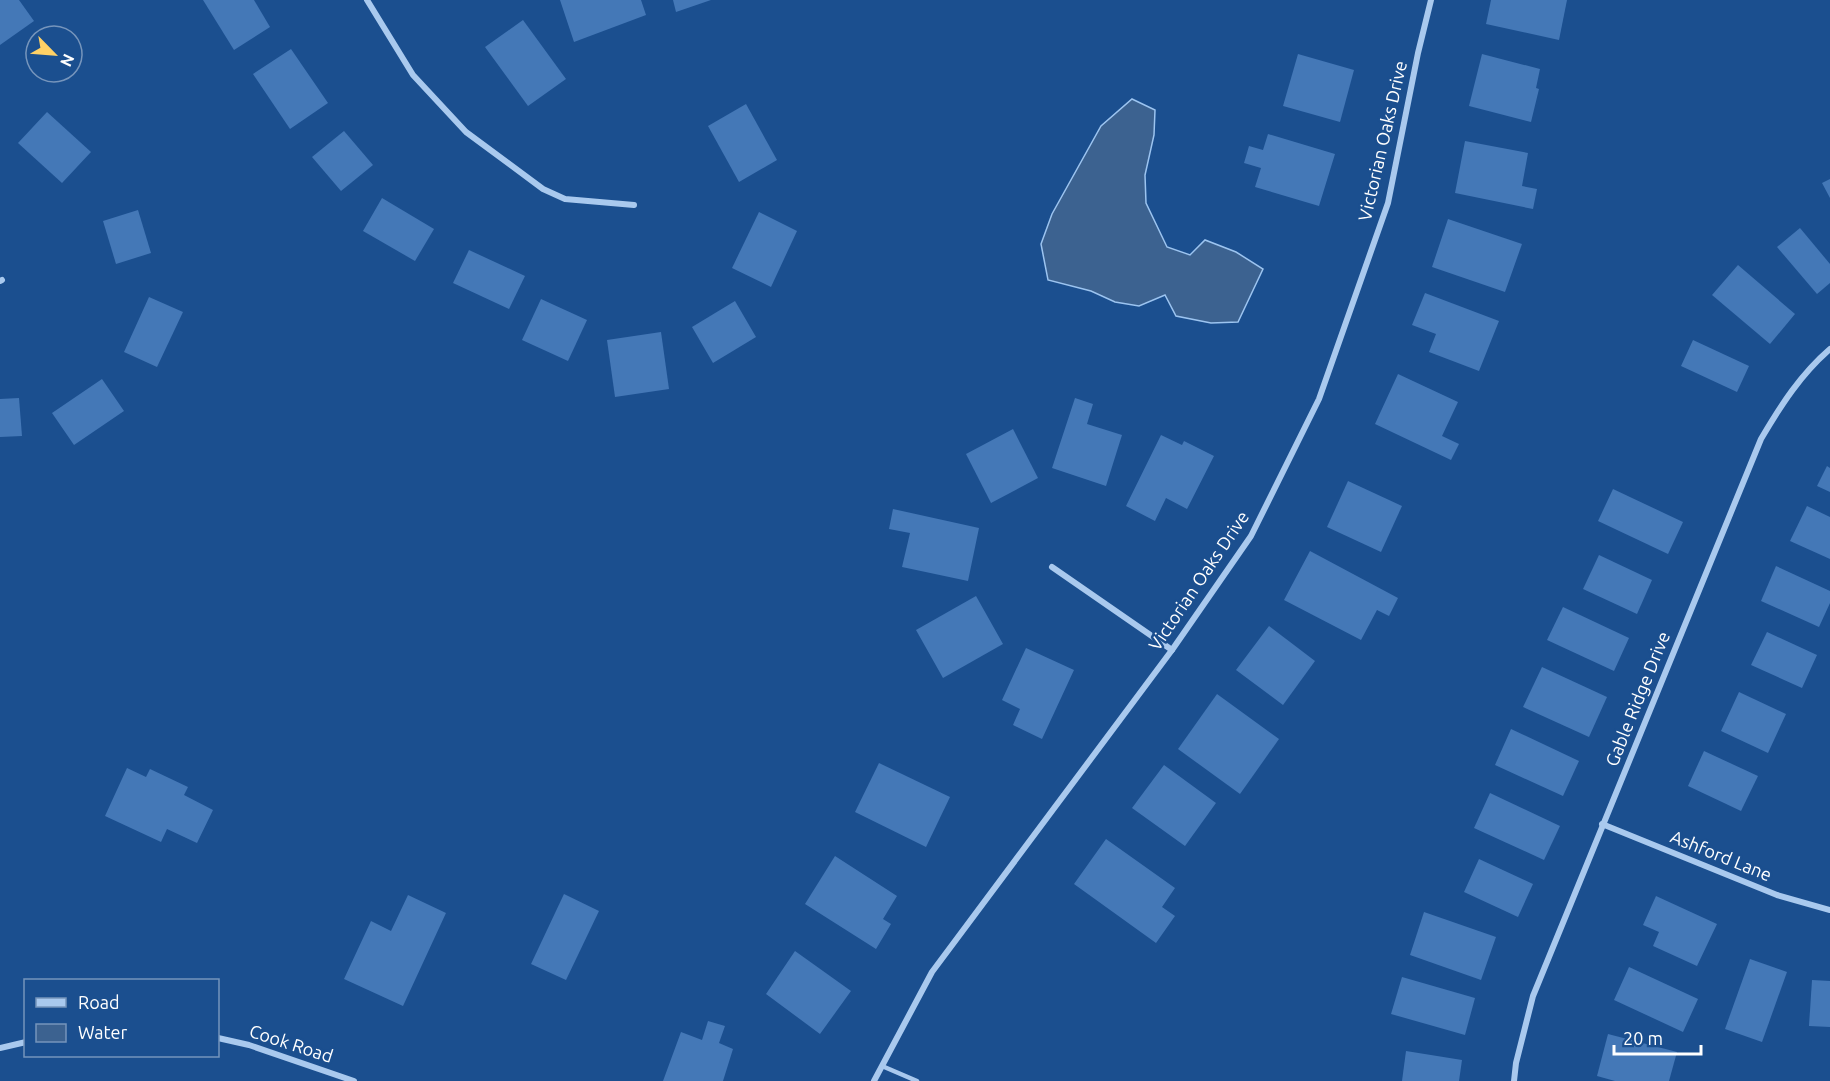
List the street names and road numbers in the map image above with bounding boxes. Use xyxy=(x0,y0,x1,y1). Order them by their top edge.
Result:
street label: Victorian Oaks Drive xyxy=(1354,59,1410,223)
street label: Victorian Oaks Drive xyxy=(1144,507,1252,654)
street label: Gable Ridge Drive xyxy=(1601,628,1673,769)
street label: Ashford Lane xyxy=(1668,826,1775,884)
street label: Cook Road xyxy=(247,1020,336,1066)

